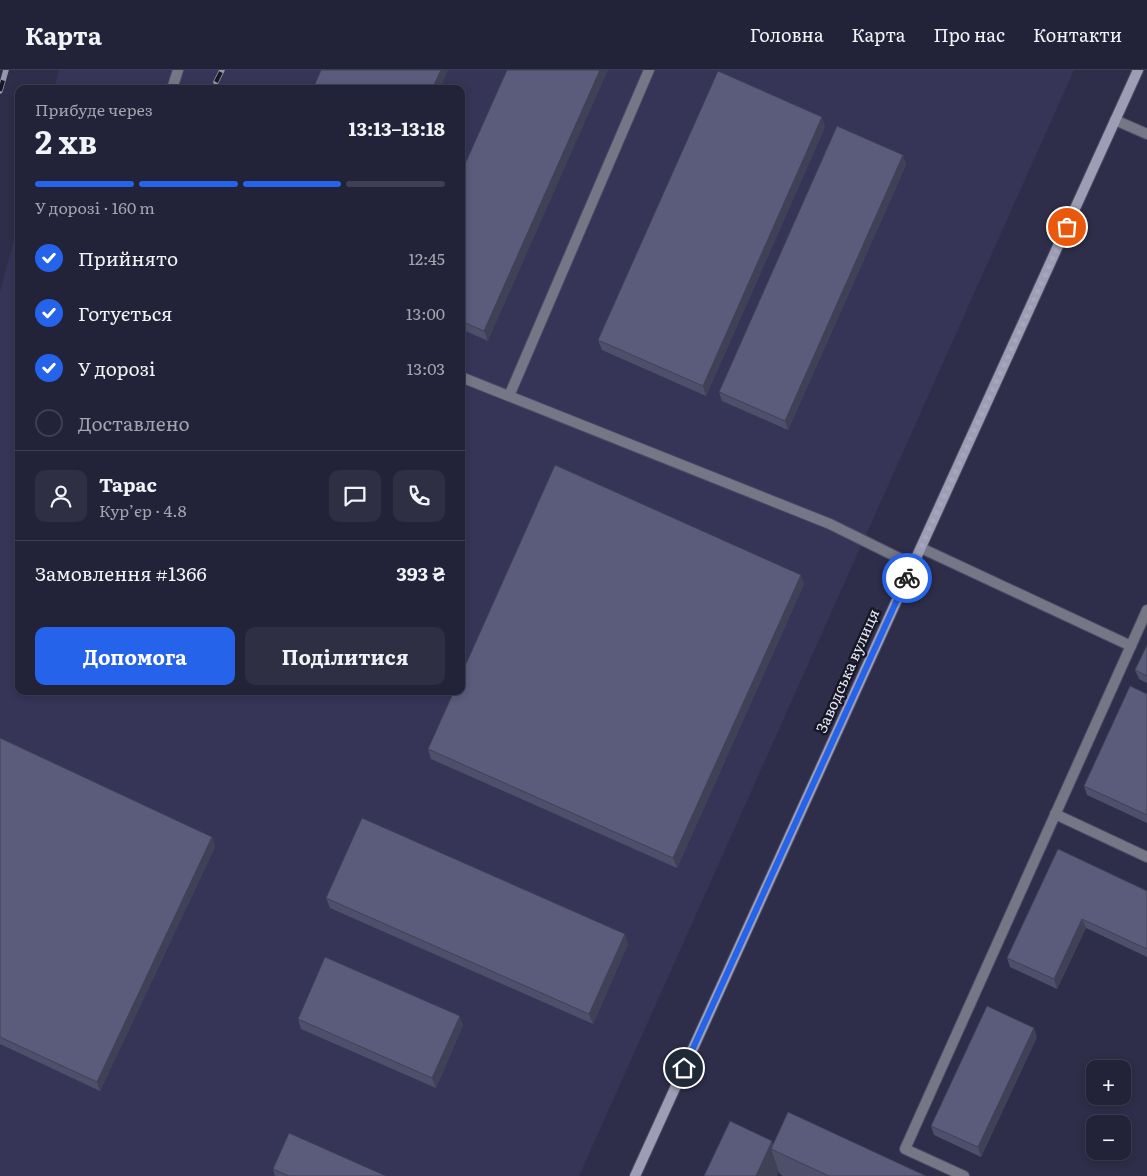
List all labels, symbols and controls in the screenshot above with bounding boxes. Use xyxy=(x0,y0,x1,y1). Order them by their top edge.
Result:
text: Карта xyxy=(25,17,102,52)
text: Головна xyxy=(750,21,824,48)
text: Карта xyxy=(852,21,906,48)
text: Про нас xyxy=(934,21,1005,48)
text: Контакти xyxy=(1033,21,1122,48)
text: Прибуде через xyxy=(35,97,153,121)
text: 13:13–13:18 xyxy=(349,114,445,142)
text: 2 хв xyxy=(35,116,97,164)
text: У дорозі · 160 m xyxy=(35,195,155,219)
pin xyxy=(1046,206,1088,248)
icon: bag xyxy=(1053,213,1081,241)
icon: check xyxy=(35,244,63,272)
text: Прийнято xyxy=(78,244,178,272)
text: 12:45 xyxy=(408,246,445,270)
icon: check xyxy=(35,299,63,327)
text: Готується xyxy=(78,299,173,327)
text: 13:00 xyxy=(406,301,445,325)
icon: check xyxy=(35,354,63,382)
text: У дорозі xyxy=(78,354,155,382)
text: 13:03 xyxy=(407,356,445,380)
text: Доставлено xyxy=(78,409,190,437)
button: person xyxy=(35,470,87,522)
text: Тарас xyxy=(99,470,157,498)
button: chat xyxy=(329,470,381,522)
button: phone xyxy=(393,470,445,522)
text: Кур’єр · 4.8 xyxy=(99,498,186,522)
courier xyxy=(882,553,932,603)
text: Замовлення #1366 xyxy=(35,559,207,587)
text: 393 ₴ xyxy=(396,559,445,587)
icon: bike xyxy=(893,564,921,592)
street label: Заводська вулиця xyxy=(809,605,884,736)
button: Допомога xyxy=(35,627,235,685)
button: Поділитися xyxy=(245,627,445,685)
pin xyxy=(663,1047,705,1089)
icon: home xyxy=(670,1054,698,1082)
map controls xyxy=(1086,1060,1131,1160)
button: + xyxy=(1086,1060,1131,1105)
button: − xyxy=(1086,1115,1131,1160)

